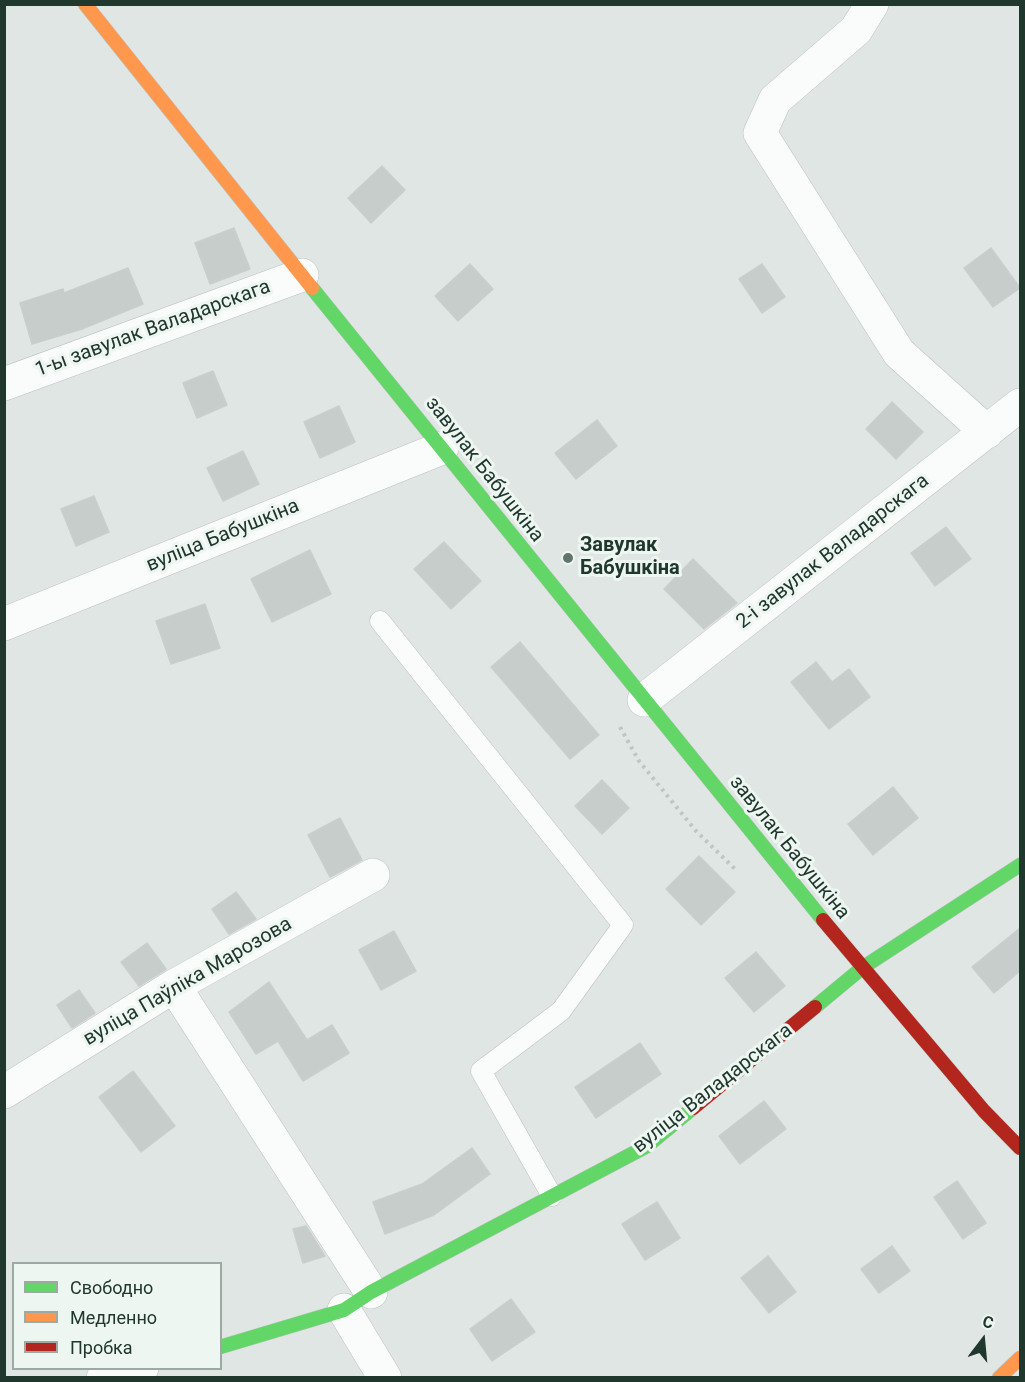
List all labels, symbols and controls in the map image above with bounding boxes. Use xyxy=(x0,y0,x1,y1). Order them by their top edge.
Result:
street label: 1-ы завулак Валадарскага xyxy=(32,275,274,383)
street label: завулак Бабушкіна xyxy=(420,393,548,547)
street label: 2-і завулак Валадарскага xyxy=(732,469,934,635)
street label: вуліца Бабушкіна xyxy=(143,494,303,578)
place label: Завулак Бабушкіна xyxy=(580,534,680,581)
marker: Завулак Бабушкіна xyxy=(561,551,575,565)
street label: завулак Бабушкіна xyxy=(724,771,854,925)
street label: вуліца Паўліка Марозова xyxy=(80,912,296,1052)
street label: вуліца Валадарскага xyxy=(628,1019,798,1159)
legend xyxy=(12,1262,222,1370)
text: Свободно xyxy=(70,1277,153,1298)
text: Медленно xyxy=(70,1307,157,1328)
north arrow xyxy=(953,1310,1013,1370)
text: С xyxy=(980,1312,996,1333)
text: Пробка xyxy=(70,1337,133,1358)

